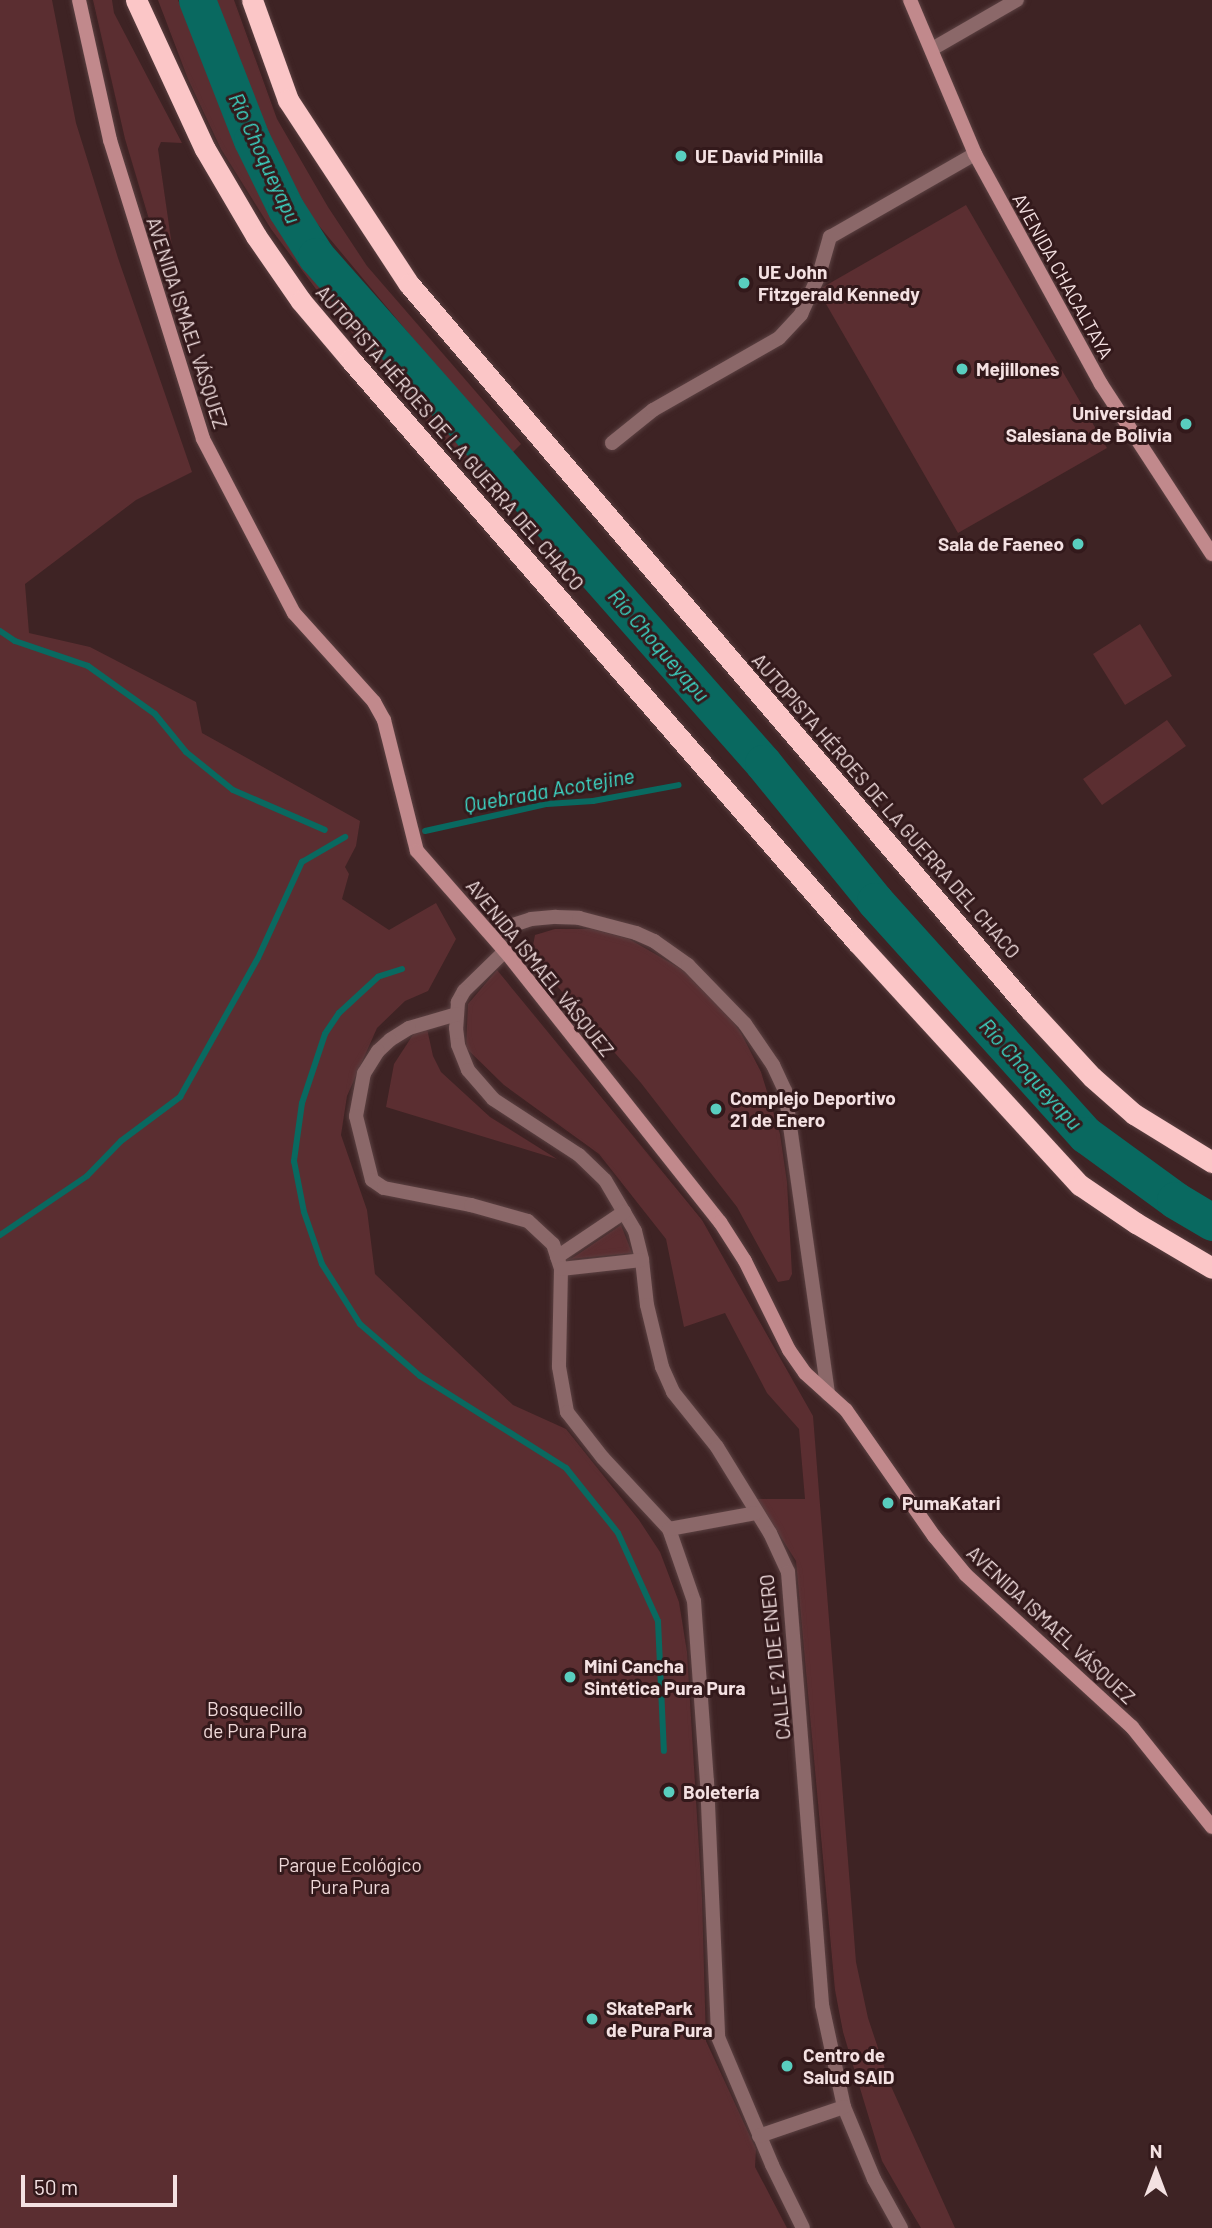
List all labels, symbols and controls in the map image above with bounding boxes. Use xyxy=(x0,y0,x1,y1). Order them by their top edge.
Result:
water label: Río Choqueyapu xyxy=(224,89,306,227)
place label: UE David Pinilla xyxy=(695,145,823,167)
marker: UE David Pinilla xyxy=(673,148,689,164)
street label: AVENIDA CHACALTAYA xyxy=(1008,189,1118,363)
street label: AVENIDA ISMAEL VÁSQUEZ xyxy=(142,214,232,432)
place label: UE John Fitzgerald Kennedy xyxy=(758,261,920,305)
marker: UE John Fitzgerald Kennedy xyxy=(736,275,752,291)
street label: AUTOPISTA HÉROES DE LA GUERRA DEL CHACO xyxy=(311,281,589,595)
place label: Mejillones xyxy=(976,358,1060,380)
marker: Mejillones xyxy=(954,361,970,377)
place label: Universidad Salesiana de Bolivia xyxy=(1006,402,1172,446)
marker: Universidad Salesiana de Bolivia xyxy=(1178,416,1194,432)
place label: Sala de Faeneo xyxy=(938,533,1064,555)
marker: Sala de Faeneo xyxy=(1070,536,1086,552)
water label: Río Choqueyapu xyxy=(603,583,715,707)
street label: AUTOPISTA HÉROES DE LA GUERRA DEL CHACO xyxy=(747,649,1025,963)
water label: Quebrada Acotejine xyxy=(462,763,636,817)
street label: AVENIDA ISMAEL VÁSQUEZ xyxy=(462,875,618,1061)
water label: Río Choqueyapu xyxy=(974,1013,1088,1135)
place label: Complejo Deportivo 21 de Enero xyxy=(730,1087,896,1131)
marker: Complejo Deportivo 21 de Enero xyxy=(708,1101,724,1117)
place label: PumaKatari xyxy=(902,1492,1001,1514)
marker: PumaKatari xyxy=(880,1495,896,1511)
street label: AVENIDA ISMAEL VÁSQUEZ xyxy=(962,1541,1140,1709)
street label: CALLE 21 DE ENERO xyxy=(755,1573,795,1741)
place label: Mini Cancha Sintética Pura Pura xyxy=(584,1655,745,1699)
marker: Mini Cancha Sintética Pura Pura xyxy=(562,1669,578,1685)
park label: Bosquecillo de Pura Pura xyxy=(203,1698,307,1742)
place label: Boletería xyxy=(683,1781,759,1803)
marker: Boletería xyxy=(661,1784,677,1800)
park label: Parque Ecológico Pura Pura xyxy=(278,1854,422,1898)
place label: SkatePark de Pura Pura xyxy=(606,1997,713,2041)
marker: SkatePark de Pura Pura xyxy=(584,2011,600,2027)
place label: Centro de Salud SAID xyxy=(803,2044,895,2088)
marker: Centro de Salud SAID xyxy=(777,2056,797,2076)
north arrow xyxy=(1121,2137,1191,2207)
text: N xyxy=(1150,2139,1162,2162)
scale bar xyxy=(24,2162,180,2206)
text: 50 m xyxy=(34,2174,78,2199)

